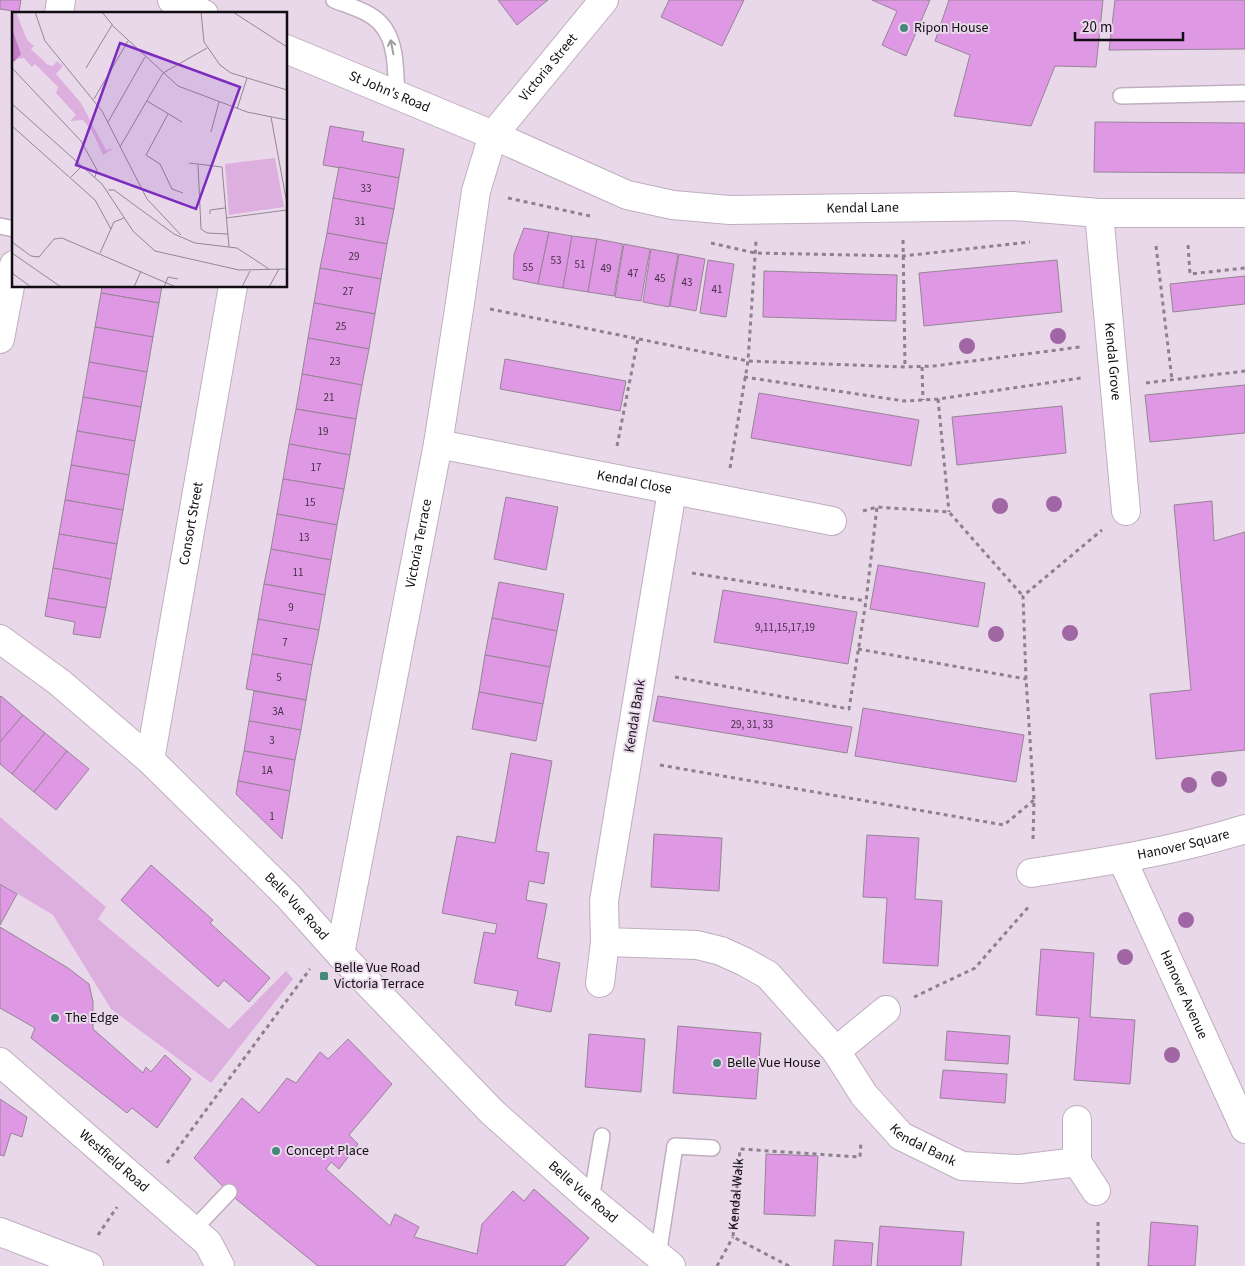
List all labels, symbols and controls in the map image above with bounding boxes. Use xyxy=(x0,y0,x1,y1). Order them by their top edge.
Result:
scale bar xyxy=(1075,10,1182,42)
inset map xyxy=(12,12,288,288)
text: 20 m xyxy=(1082,17,1112,38)
place label: Ripon House xyxy=(914,18,988,38)
marker: Ripon House xyxy=(898,22,910,34)
street label: Victoria Street xyxy=(515,29,582,106)
one-way arrow xyxy=(386,39,396,55)
street label: St John's Road xyxy=(346,66,433,118)
house number: 33 xyxy=(361,181,371,196)
street label: Kendal Lane xyxy=(826,198,899,219)
house number: 31 xyxy=(355,214,365,229)
house number: 29 xyxy=(349,249,359,264)
house number: 53 xyxy=(551,253,561,268)
house number: 51 xyxy=(575,257,585,272)
house number: 55 xyxy=(523,260,533,275)
house number: 49 xyxy=(601,261,611,276)
house number: 47 xyxy=(628,266,638,281)
house number: 45 xyxy=(655,271,665,286)
house number: 43 xyxy=(682,275,692,290)
house number: 41 xyxy=(712,282,722,297)
house number: 27 xyxy=(343,284,353,299)
house number: 25 xyxy=(336,319,346,334)
street label: Kendal Grove xyxy=(1099,322,1126,401)
house number: 23 xyxy=(330,354,340,369)
house number: 21 xyxy=(324,390,334,405)
house number: 19 xyxy=(318,424,328,439)
house number: 17 xyxy=(311,460,321,475)
street label: Kendal Close xyxy=(595,465,673,499)
street label: Consort Street xyxy=(174,480,209,567)
house number: 15 xyxy=(305,495,315,510)
street label: Victoria Terrace xyxy=(401,497,437,590)
house number: 13 xyxy=(299,530,309,545)
house number: 11 xyxy=(293,565,303,580)
house number: 9 xyxy=(288,600,294,615)
house number: 9,11,15,17,19 xyxy=(755,620,815,635)
house number: 7 xyxy=(282,635,288,650)
house number: 5 xyxy=(276,670,282,685)
street label: Kendal Bank xyxy=(619,678,651,754)
house number: 3A xyxy=(272,704,284,719)
house number: 29, 31, 33 xyxy=(731,717,773,732)
house number: 3 xyxy=(269,733,275,748)
house number: 1A xyxy=(261,763,273,778)
house number: 1 xyxy=(269,809,275,824)
street label: Hanover Square xyxy=(1136,824,1232,865)
street label: Belle Vue Road xyxy=(260,868,333,945)
street label: Hanover Avenue xyxy=(1155,947,1213,1042)
place label: Belle Vue Road Victoria Terrace xyxy=(334,958,424,994)
marker: Belle Vue Road Victoria Terrace xyxy=(318,970,330,982)
place label: The Edge xyxy=(65,1008,119,1028)
marker: The Edge xyxy=(49,1012,61,1024)
place label: Belle Vue House xyxy=(727,1053,820,1073)
marker: Belle Vue House xyxy=(711,1057,723,1069)
street label: Kendal Bank xyxy=(885,1119,960,1172)
street label: Westfield Road xyxy=(75,1125,153,1197)
place label: Concept Place xyxy=(286,1141,369,1161)
marker: Concept Place xyxy=(270,1145,282,1157)
street label: Belle Vue Road xyxy=(544,1156,622,1228)
street label: Kendal Walk xyxy=(724,1157,749,1231)

